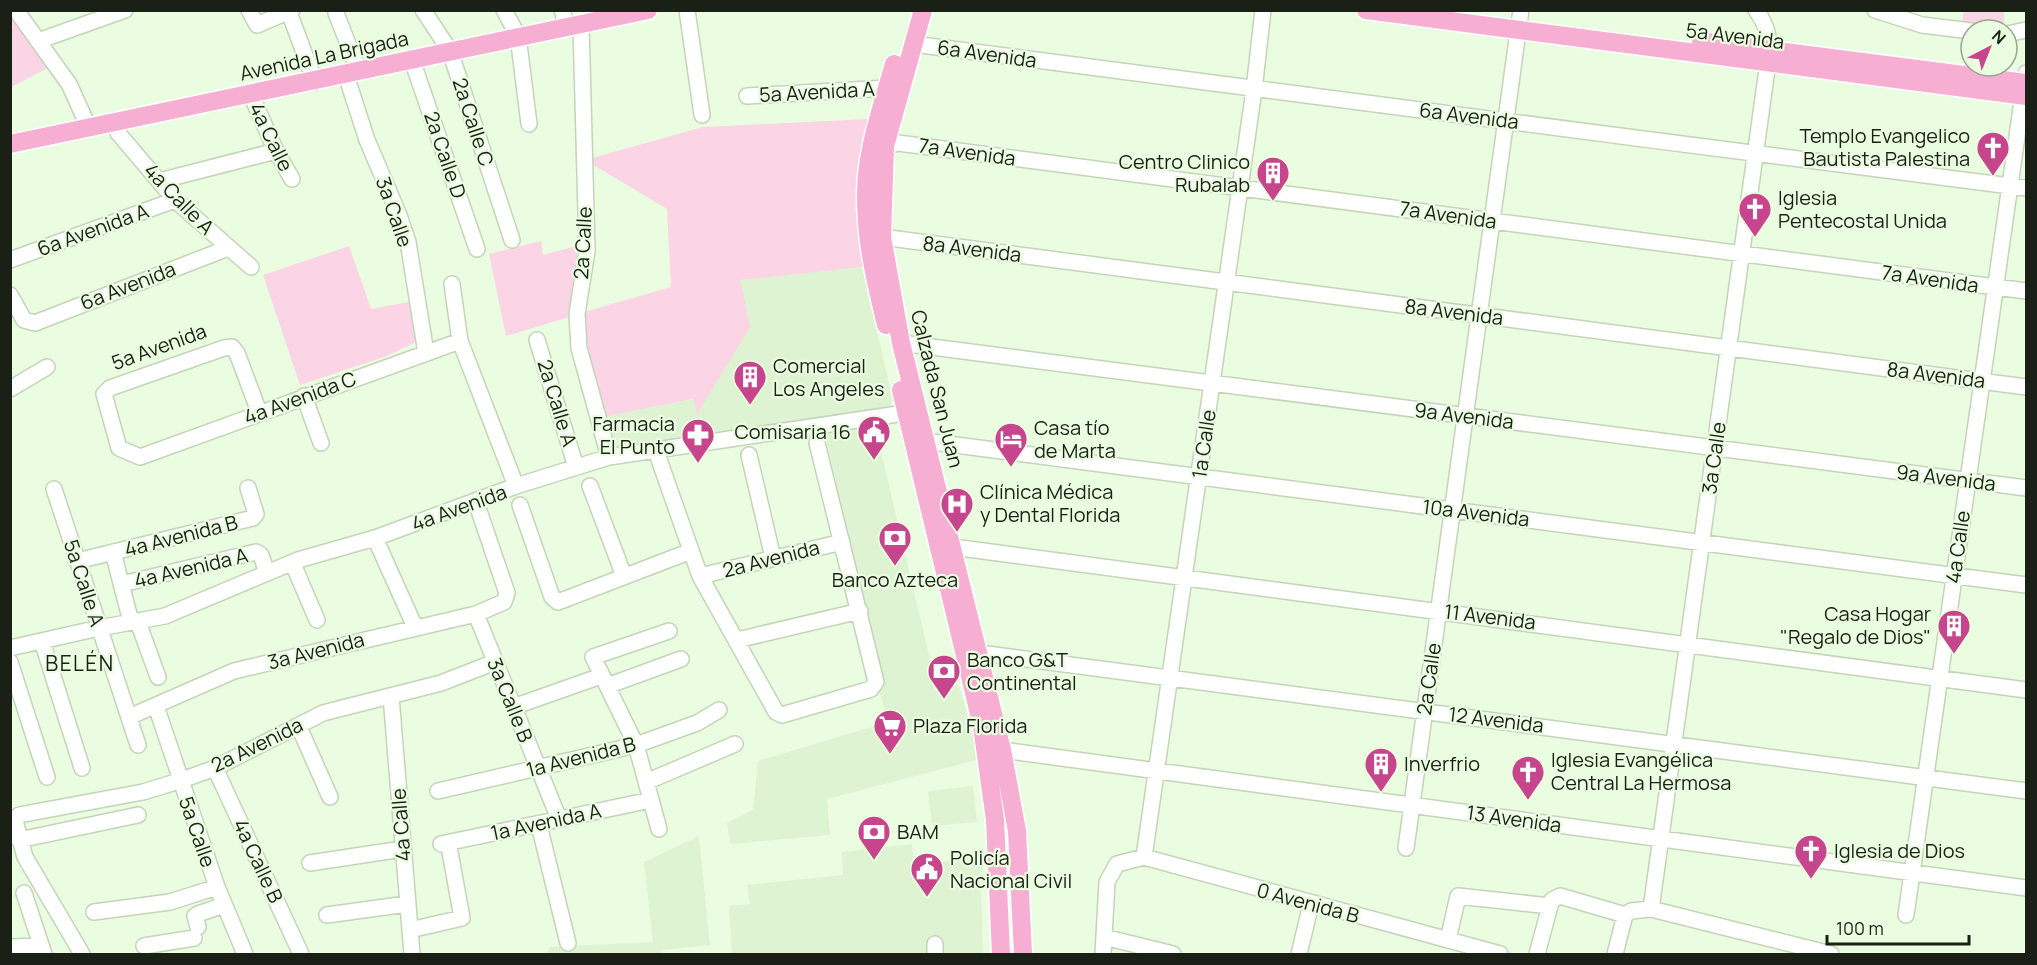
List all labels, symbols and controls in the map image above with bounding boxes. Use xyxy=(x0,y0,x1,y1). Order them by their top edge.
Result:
street label: 5a Avenida xyxy=(1684,16,1786,55)
north arrow xyxy=(1959,18,2019,78)
street label: Avenida La Brigada xyxy=(237,24,411,87)
text: N xyxy=(1987,25,2011,49)
street label: 6a Avenida xyxy=(936,33,1038,74)
street label: 2a Calle C xyxy=(447,74,500,169)
street label: 5a Avenida A xyxy=(758,75,876,108)
street label: 6a Avenida xyxy=(1418,96,1520,135)
street label: 4a Calle xyxy=(243,98,300,176)
street label: 2a Calle D xyxy=(418,108,473,202)
place label: Templo Evangelico Bautista Palestina xyxy=(1800,122,1970,172)
church icon: Templo Evangelico Bautista Palestina xyxy=(1975,130,2011,177)
street label: 7a Avenida xyxy=(917,131,1017,172)
place label: Centro Clinico Rubalab xyxy=(1119,148,1250,198)
building icon: Centro Clinico Rubalab xyxy=(1255,155,1291,202)
street label: 4a Calle A xyxy=(138,157,221,241)
street label: 3a Calle xyxy=(370,173,419,251)
place label: Iglesia Pentecostal Unida xyxy=(1778,184,1947,234)
church icon: Iglesia Pentecostal Unida xyxy=(1737,191,1773,238)
street label: 7a Avenida xyxy=(1398,194,1498,235)
street label: 6a Avenida A xyxy=(33,197,153,262)
street label: 2a Calle xyxy=(567,206,598,280)
street label: 8a Avenida xyxy=(921,229,1023,268)
street label: 6a Avenida xyxy=(76,255,179,316)
street label: 7a Avenida xyxy=(1880,258,1980,299)
street label: 8a Avenida xyxy=(1403,292,1505,331)
street label: Calzada San Juan xyxy=(905,307,970,471)
street label: 5a Avenida xyxy=(108,317,210,376)
place label: Comercial Los Angeles xyxy=(773,352,884,402)
street label: 8a Avenida xyxy=(1885,355,1987,394)
street label: 2a Calle A xyxy=(531,356,584,450)
building icon: Comercial Los Angeles xyxy=(732,359,768,406)
street label: 4a Avenida C xyxy=(240,365,360,430)
street label: 9a Avenida xyxy=(1413,396,1515,435)
street label: 1a Calle xyxy=(1185,408,1222,480)
place label: Farmacia El Punto xyxy=(592,410,675,460)
public building icon: Comisaria 16 xyxy=(856,414,892,461)
place label: Casa tío de Marta xyxy=(1034,414,1116,464)
pharmacy icon: Farmacia El Punto xyxy=(680,417,716,464)
place label: Comisaria 16 xyxy=(734,418,851,445)
street label: 3a Calle xyxy=(1695,420,1732,496)
hotel icon: Casa tío de Marta xyxy=(993,421,1029,468)
street label: 9a Avenida xyxy=(1895,458,1997,497)
street label: 4a Avenida xyxy=(407,478,510,537)
place label: Clínica Médica y Dental Florida xyxy=(980,478,1120,528)
hospital icon: Clínica Médica y Dental Florida xyxy=(939,486,975,533)
street label: 10a Avenida xyxy=(1421,493,1531,532)
street label: 4a Avenida B xyxy=(121,508,240,563)
street label: 4a Calle xyxy=(1939,509,1976,585)
bank icon: Banco Azteca xyxy=(877,520,913,567)
street label: 2a Avenida xyxy=(720,533,822,584)
street label: 5a Calle A xyxy=(58,536,111,630)
street label: 4a Avenida A xyxy=(131,541,251,594)
place label: Banco Azteca xyxy=(832,566,958,593)
street label: 11 Avenida xyxy=(1443,597,1537,636)
place label: Casa Hogar "Regalo de Dios" xyxy=(1780,600,1931,650)
building icon: Casa Hogar "Regalo de Dios" xyxy=(1936,608,1972,655)
street label: 3a Avenida xyxy=(265,625,367,676)
street label: 2a Calle xyxy=(1410,641,1447,717)
place label: Banco G&T Continental xyxy=(967,646,1077,696)
district label: BELÉN xyxy=(45,649,115,677)
bank icon: Banco G&T Continental xyxy=(926,653,962,700)
street label: 3a Calle B xyxy=(481,654,540,746)
street label: 12 Avenida xyxy=(1447,700,1545,739)
supermarket icon: Plaza Florida xyxy=(872,708,908,755)
street label: 2a Avenida xyxy=(206,711,307,778)
place label: Plaza Florida xyxy=(913,712,1027,739)
street label: 1a Avenida B xyxy=(523,730,638,783)
building icon: Inverfrio xyxy=(1363,746,1399,793)
place label: Iglesia Evangélica Central La Hermosa xyxy=(1551,746,1731,796)
place label: Inverfrio xyxy=(1404,750,1480,777)
church icon: Iglesia Evangélica Central La Hermosa xyxy=(1510,754,1546,801)
street label: 4a Calle xyxy=(384,788,417,863)
street label: 5a Calle xyxy=(173,793,222,871)
street label: 1a Avenida A xyxy=(488,797,604,846)
street label: 13 Avenida xyxy=(1465,798,1563,839)
street label: 4a Calle B xyxy=(227,814,290,907)
bank icon: BAM xyxy=(856,814,892,861)
place label: BAM xyxy=(897,818,939,845)
church icon: Iglesia de Dios xyxy=(1793,833,1829,880)
place label: Iglesia de Dios xyxy=(1834,837,1965,864)
place label: Policía Nacional Civil xyxy=(950,844,1072,894)
public building icon: Policía Nacional Civil xyxy=(909,851,945,898)
street label: 0 Avenida B xyxy=(1254,876,1362,929)
scale bar xyxy=(1827,908,1970,946)
text: 100 m xyxy=(1836,916,1884,940)

